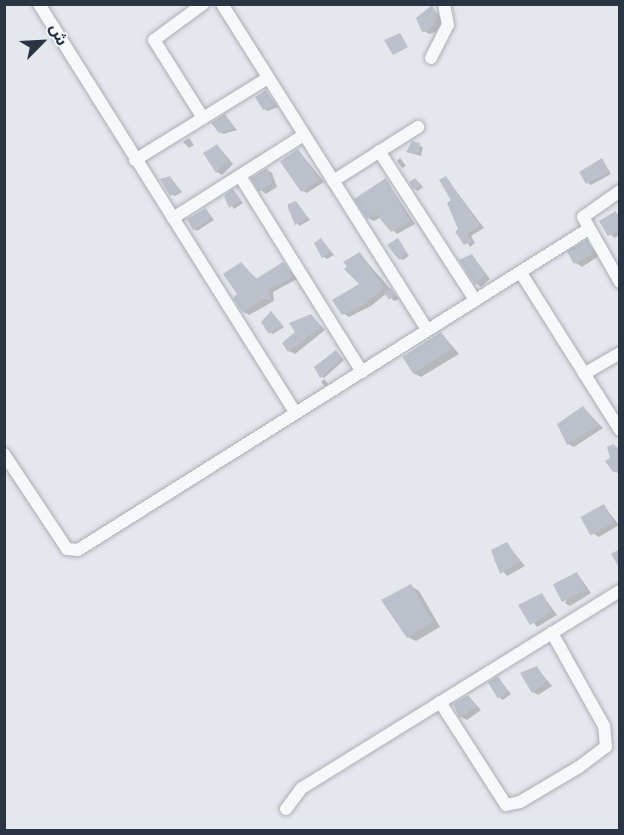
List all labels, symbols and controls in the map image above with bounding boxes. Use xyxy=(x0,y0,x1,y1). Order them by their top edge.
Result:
north arrow xyxy=(12,12,72,72)
text: ش xyxy=(46,21,72,48)

